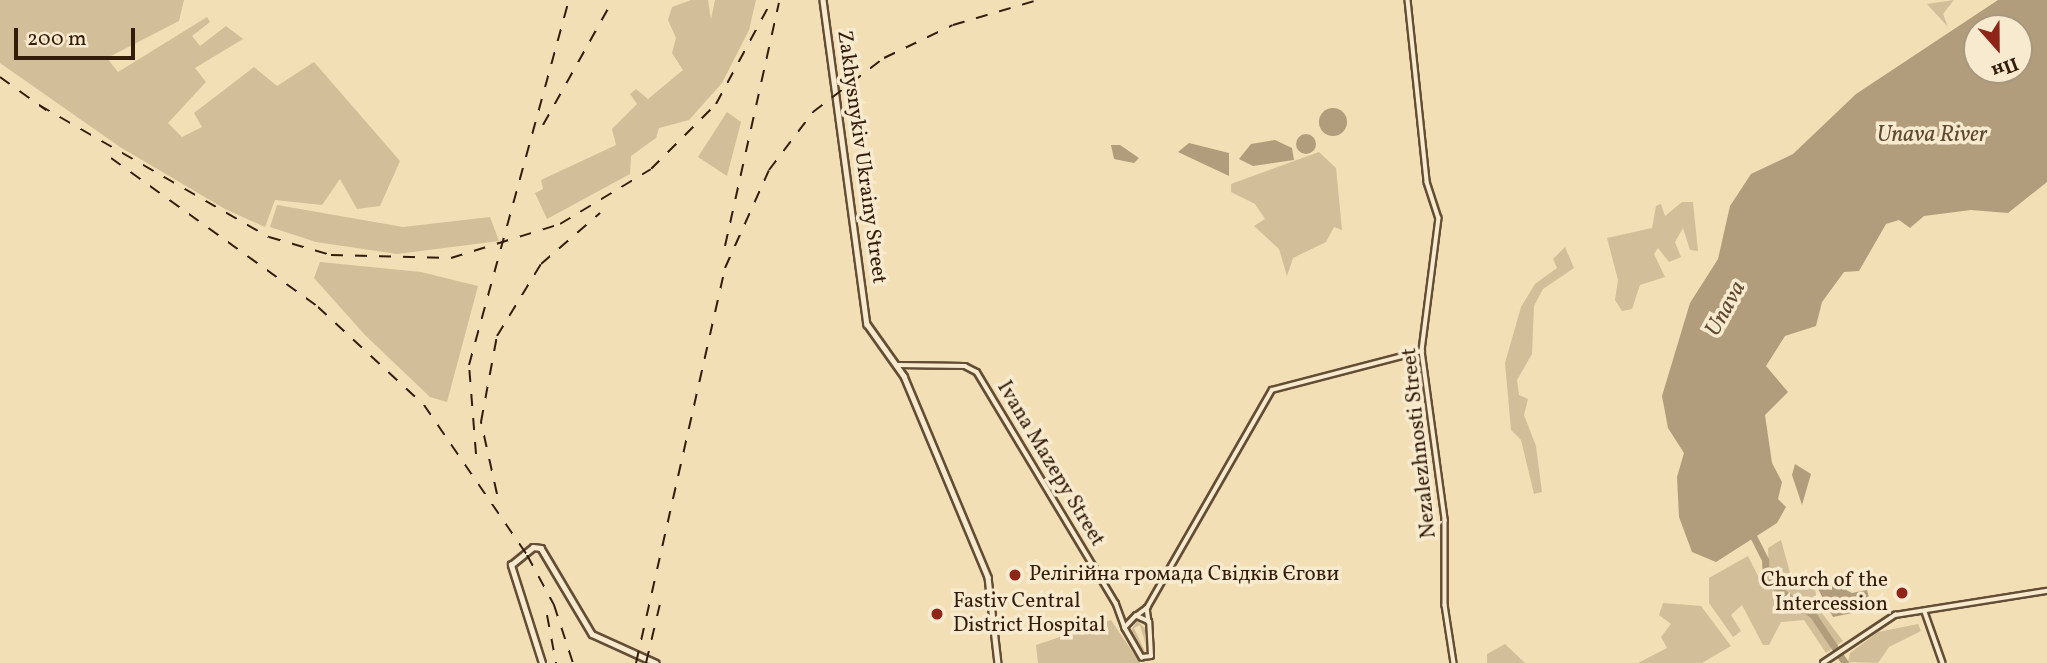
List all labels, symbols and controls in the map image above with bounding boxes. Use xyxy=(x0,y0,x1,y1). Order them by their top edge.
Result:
scale bar xyxy=(18,14,138,58)
north arrow xyxy=(1963,14,2033,84)
text: 200 m xyxy=(27,25,87,54)
street label: Zakhysnykiv Ukrainy Street xyxy=(831,28,891,286)
text: Пн xyxy=(1988,50,2022,84)
water label: Unava River xyxy=(1877,121,1987,149)
water label: Unava xyxy=(1700,277,1752,341)
street label: Nezalezhnosti Street xyxy=(1397,346,1443,540)
street label: Ivana Mazepy Street xyxy=(991,376,1109,552)
place label: Релігійна громада Свідків Єгови xyxy=(1029,562,1339,588)
marker: Релігійна громада Свідків Єгови xyxy=(1007,567,1023,583)
place label: Church of the Intercession xyxy=(1763,568,1888,618)
marker: Church of the Intercession xyxy=(1894,585,1910,601)
place label: Fastiv Central District Hospital xyxy=(953,589,1106,639)
marker: Fastiv Central District Hospital xyxy=(927,604,947,624)

